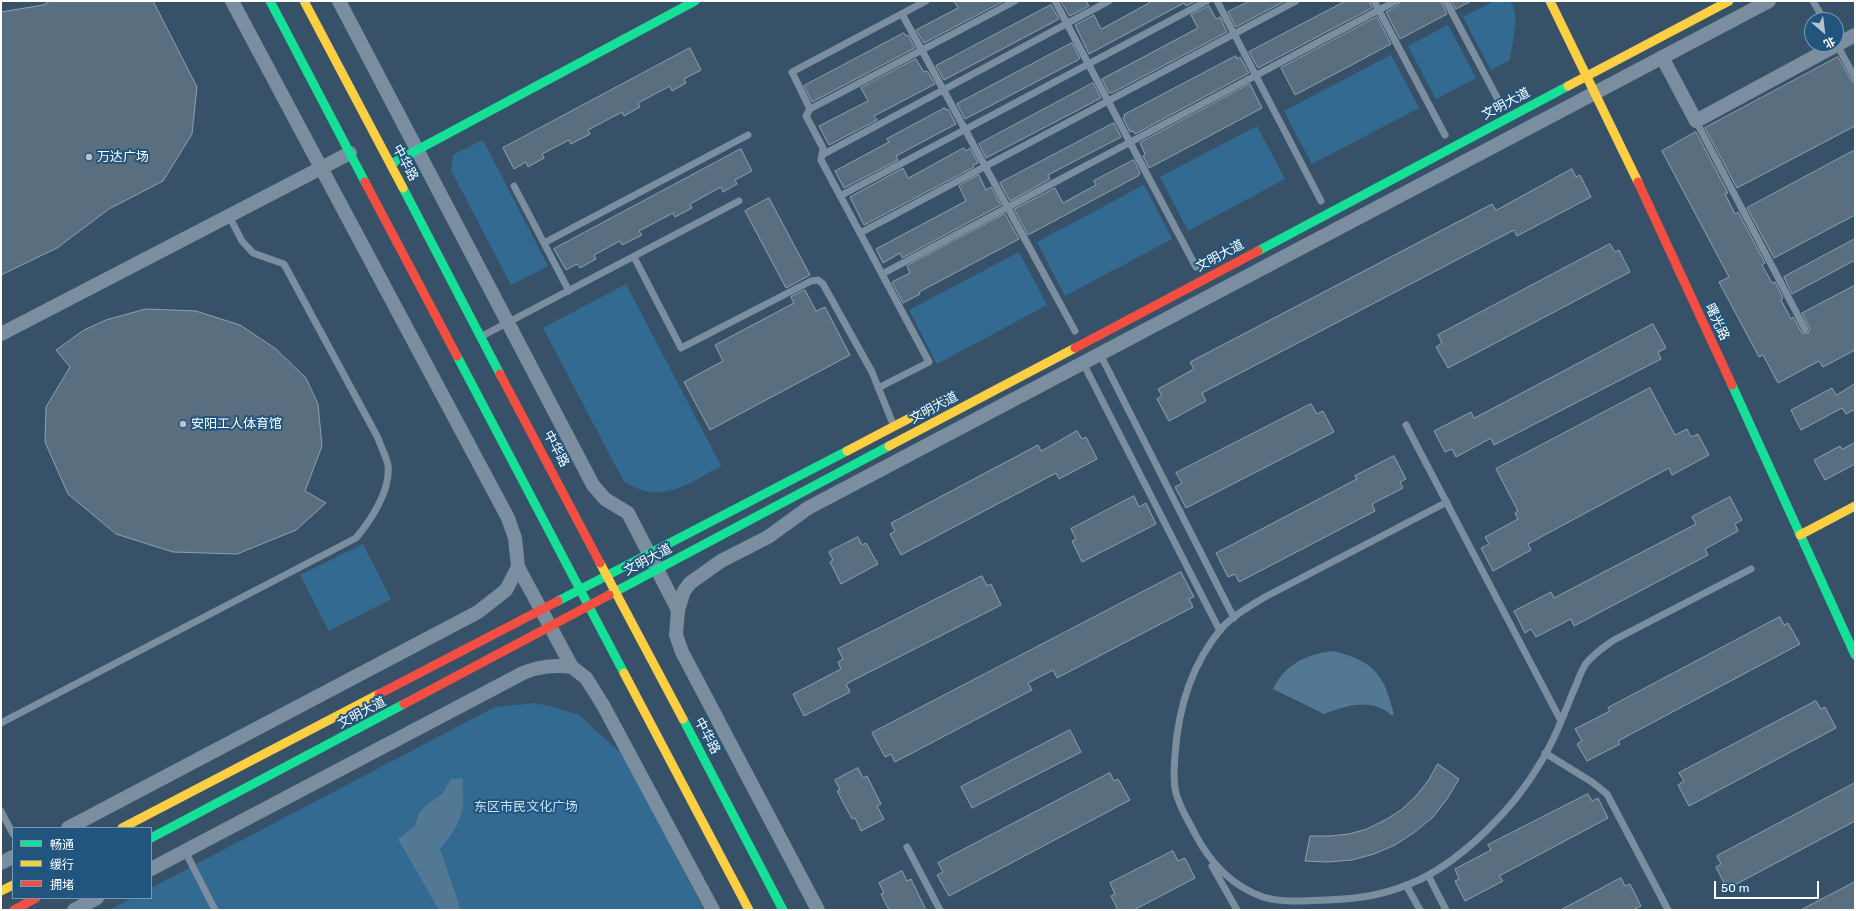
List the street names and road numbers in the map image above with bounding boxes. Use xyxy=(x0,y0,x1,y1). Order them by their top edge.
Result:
street label: 文明大道 xyxy=(1479,85,1533,123)
street label: 中华路 xyxy=(389,142,421,184)
street label: 文明大道 xyxy=(1193,237,1247,275)
street label: 曙光路 xyxy=(1702,301,1732,343)
street label: 文明大道 xyxy=(907,389,961,427)
street label: 中华路 xyxy=(540,428,572,470)
street label: 文明大道 xyxy=(621,541,675,579)
street label: 文明大道 xyxy=(335,694,389,732)
street label: 中华路 xyxy=(691,715,723,757)

